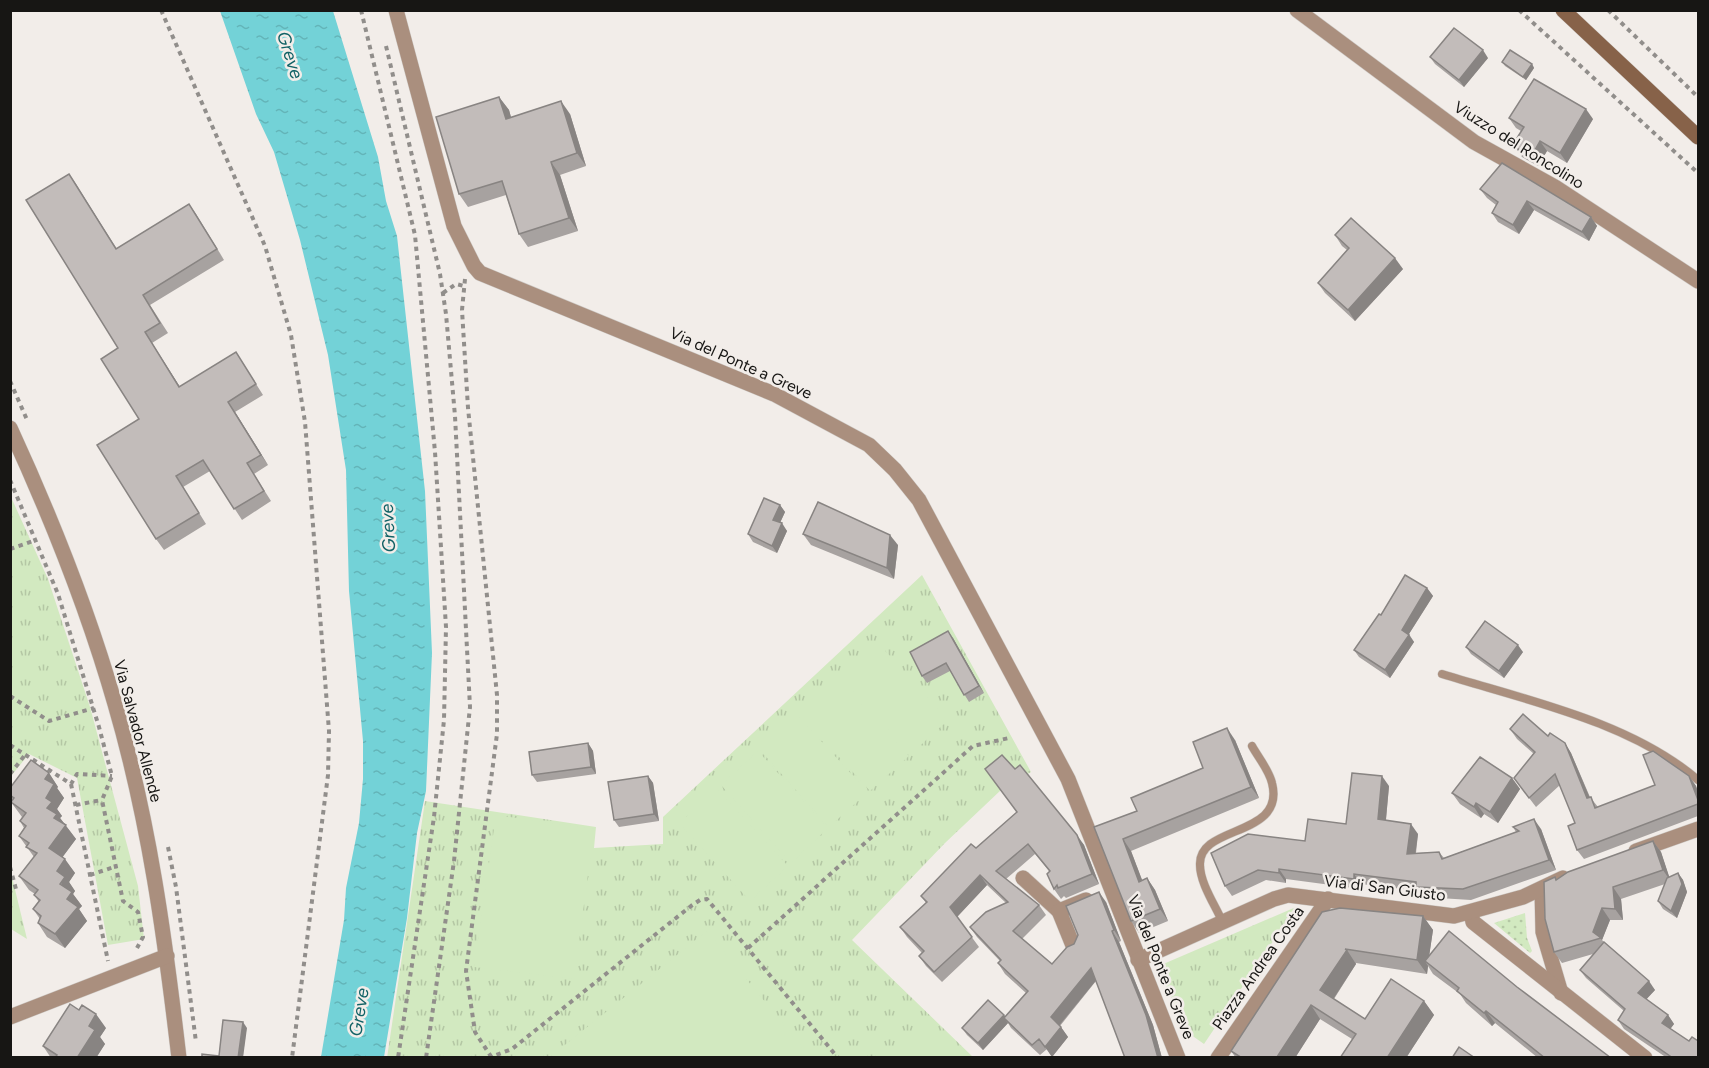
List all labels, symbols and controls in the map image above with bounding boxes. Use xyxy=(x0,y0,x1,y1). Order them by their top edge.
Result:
water label: Greve xyxy=(272,28,308,82)
street label: Viuzzo del Roncolino xyxy=(1450,97,1588,193)
street label: Via del Ponte a Greve xyxy=(667,323,815,403)
water label: Greve xyxy=(376,503,400,553)
street label: Via Salvador Allende xyxy=(110,658,166,804)
street label: Via di San Giusto xyxy=(1323,871,1447,905)
street label: Via del Ponte a Greve xyxy=(1123,892,1199,1042)
street label: Piazza Andrea Costa xyxy=(1208,902,1308,1034)
water label: Greve xyxy=(344,986,374,1038)

